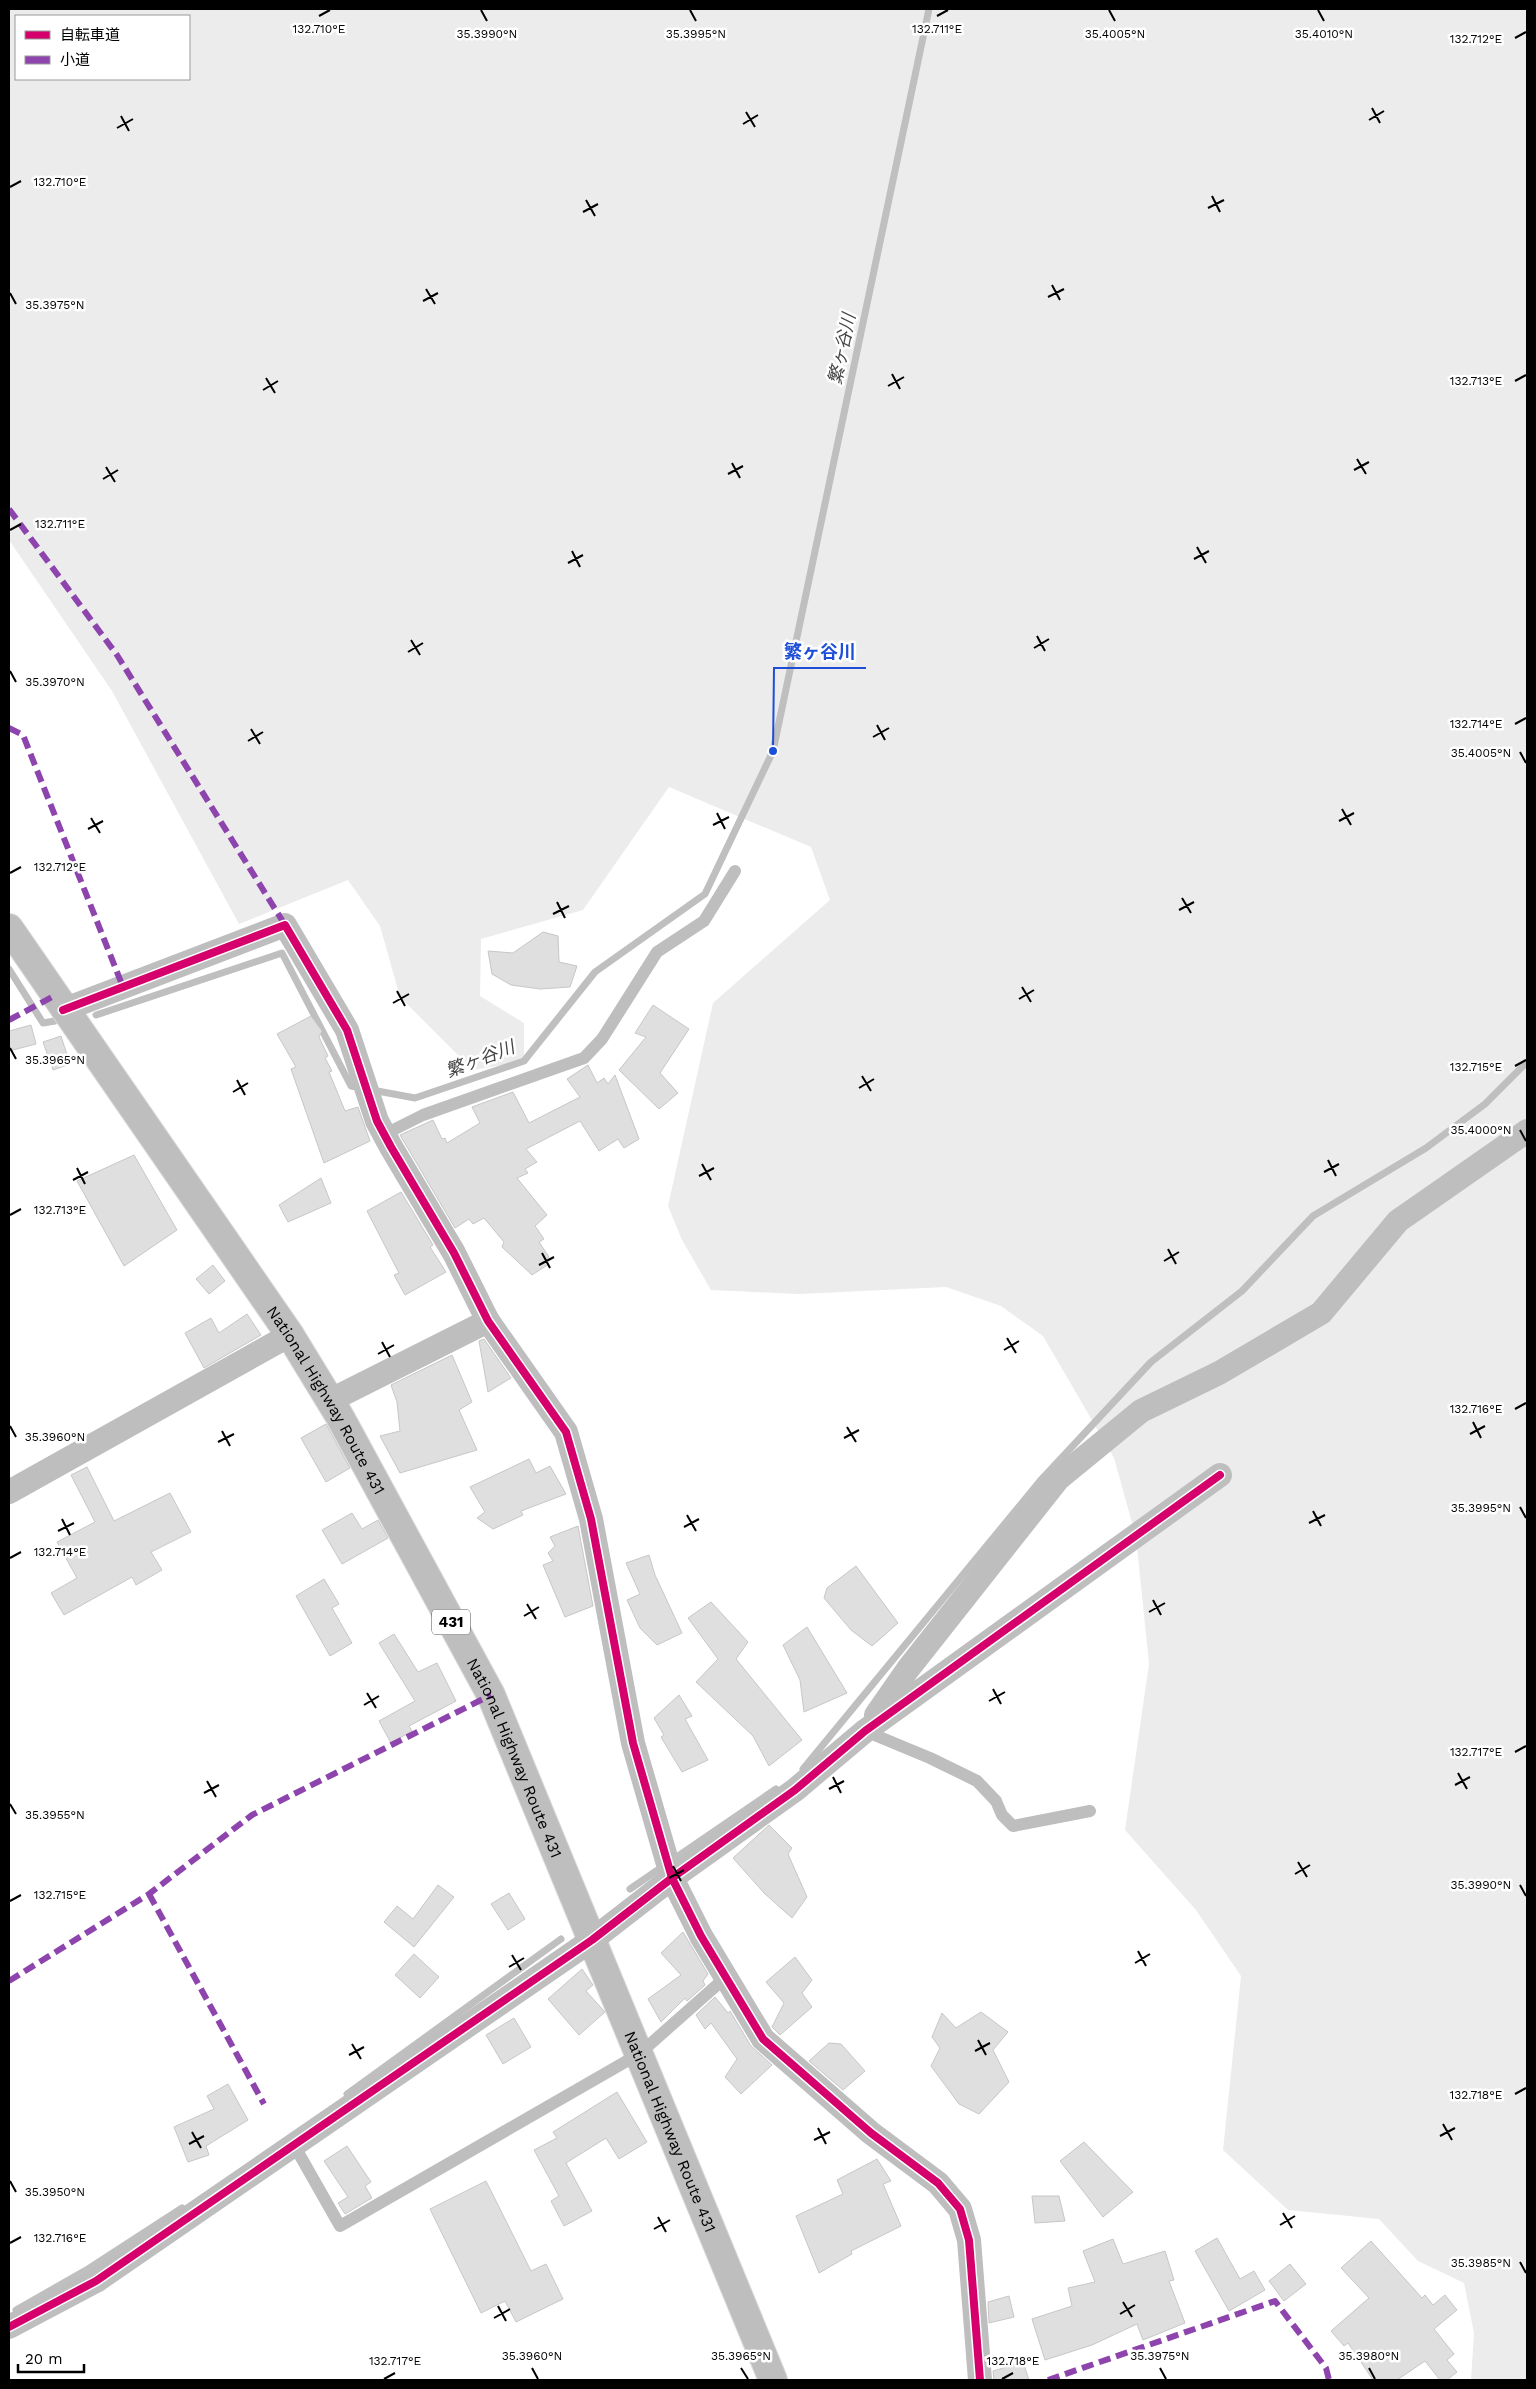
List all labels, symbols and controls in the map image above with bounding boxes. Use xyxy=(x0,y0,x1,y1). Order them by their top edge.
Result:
legend xyxy=(15,15,190,80)
text: 132.710°E xyxy=(293,22,346,36)
text: 132.711°E xyxy=(912,22,962,36)
text: 自転車道 xyxy=(60,26,120,44)
text: 35.3990°N xyxy=(457,27,517,41)
text: 35.3995°N xyxy=(666,27,726,41)
text: 35.4005°N xyxy=(1085,27,1145,41)
text: 35.4010°N xyxy=(1295,27,1353,41)
text: 132.712°E xyxy=(1450,32,1503,46)
text: 小道 xyxy=(60,51,90,69)
text: 132.710°E xyxy=(34,175,87,189)
text: 35.3975°N xyxy=(25,298,85,312)
water label: 繁ヶ谷川 xyxy=(824,310,860,386)
text: 132.713°E xyxy=(1450,374,1503,388)
text: 132.711°E xyxy=(35,517,85,531)
callout: 繁ヶ谷川 xyxy=(774,635,866,668)
text: 繁ヶ谷川 xyxy=(784,641,856,662)
text: 35.3970°N xyxy=(25,675,85,689)
text: 132.714°E xyxy=(1450,717,1503,731)
text: 35.4005°N xyxy=(1451,746,1511,760)
text: 132.712°E xyxy=(34,860,87,874)
water label: 繁ヶ谷川 xyxy=(442,1035,519,1081)
text: 35.3965°N xyxy=(25,1053,85,1067)
text: 132.715°E xyxy=(1450,1060,1503,1074)
text: 35.4000°N xyxy=(1450,1123,1512,1137)
text: 132.713°E xyxy=(34,1203,87,1217)
street label: National Highway Route 431 xyxy=(263,1302,389,1498)
text: 132.716°E xyxy=(1450,1402,1503,1416)
text: 35.3960°N xyxy=(25,1430,85,1444)
text: 35.3995°N xyxy=(1451,1501,1511,1515)
text: 132.714°E xyxy=(34,1545,87,1559)
road number: 431 xyxy=(432,1610,470,1634)
street label: National Highway Route 431 xyxy=(463,1655,566,1861)
text: 132.717°E xyxy=(1450,1745,1502,1759)
text: 35.3955°N xyxy=(25,1808,85,1822)
text: 35.3990°N xyxy=(1451,1878,1511,1892)
text: 132.715°E xyxy=(34,1888,87,1902)
street label: National Highway Route 431 xyxy=(620,2028,720,2235)
text: 132.718°E xyxy=(1450,2088,1503,2102)
text: 35.3950°N xyxy=(25,2185,85,2199)
text: 132.716°E xyxy=(34,2231,87,2245)
text: 35.3985°N xyxy=(1451,2256,1511,2270)
scale bar xyxy=(18,2342,84,2374)
text: 35.3960°N xyxy=(502,2349,562,2363)
text: 35.3965°N xyxy=(711,2349,771,2363)
text: 35.3975°N xyxy=(1130,2349,1190,2363)
text: 35.3980°N xyxy=(1339,2349,1399,2363)
text: 20 m xyxy=(25,2350,63,2368)
text: 132.717°E xyxy=(369,2354,421,2368)
text: 132.718°E xyxy=(987,2354,1040,2368)

